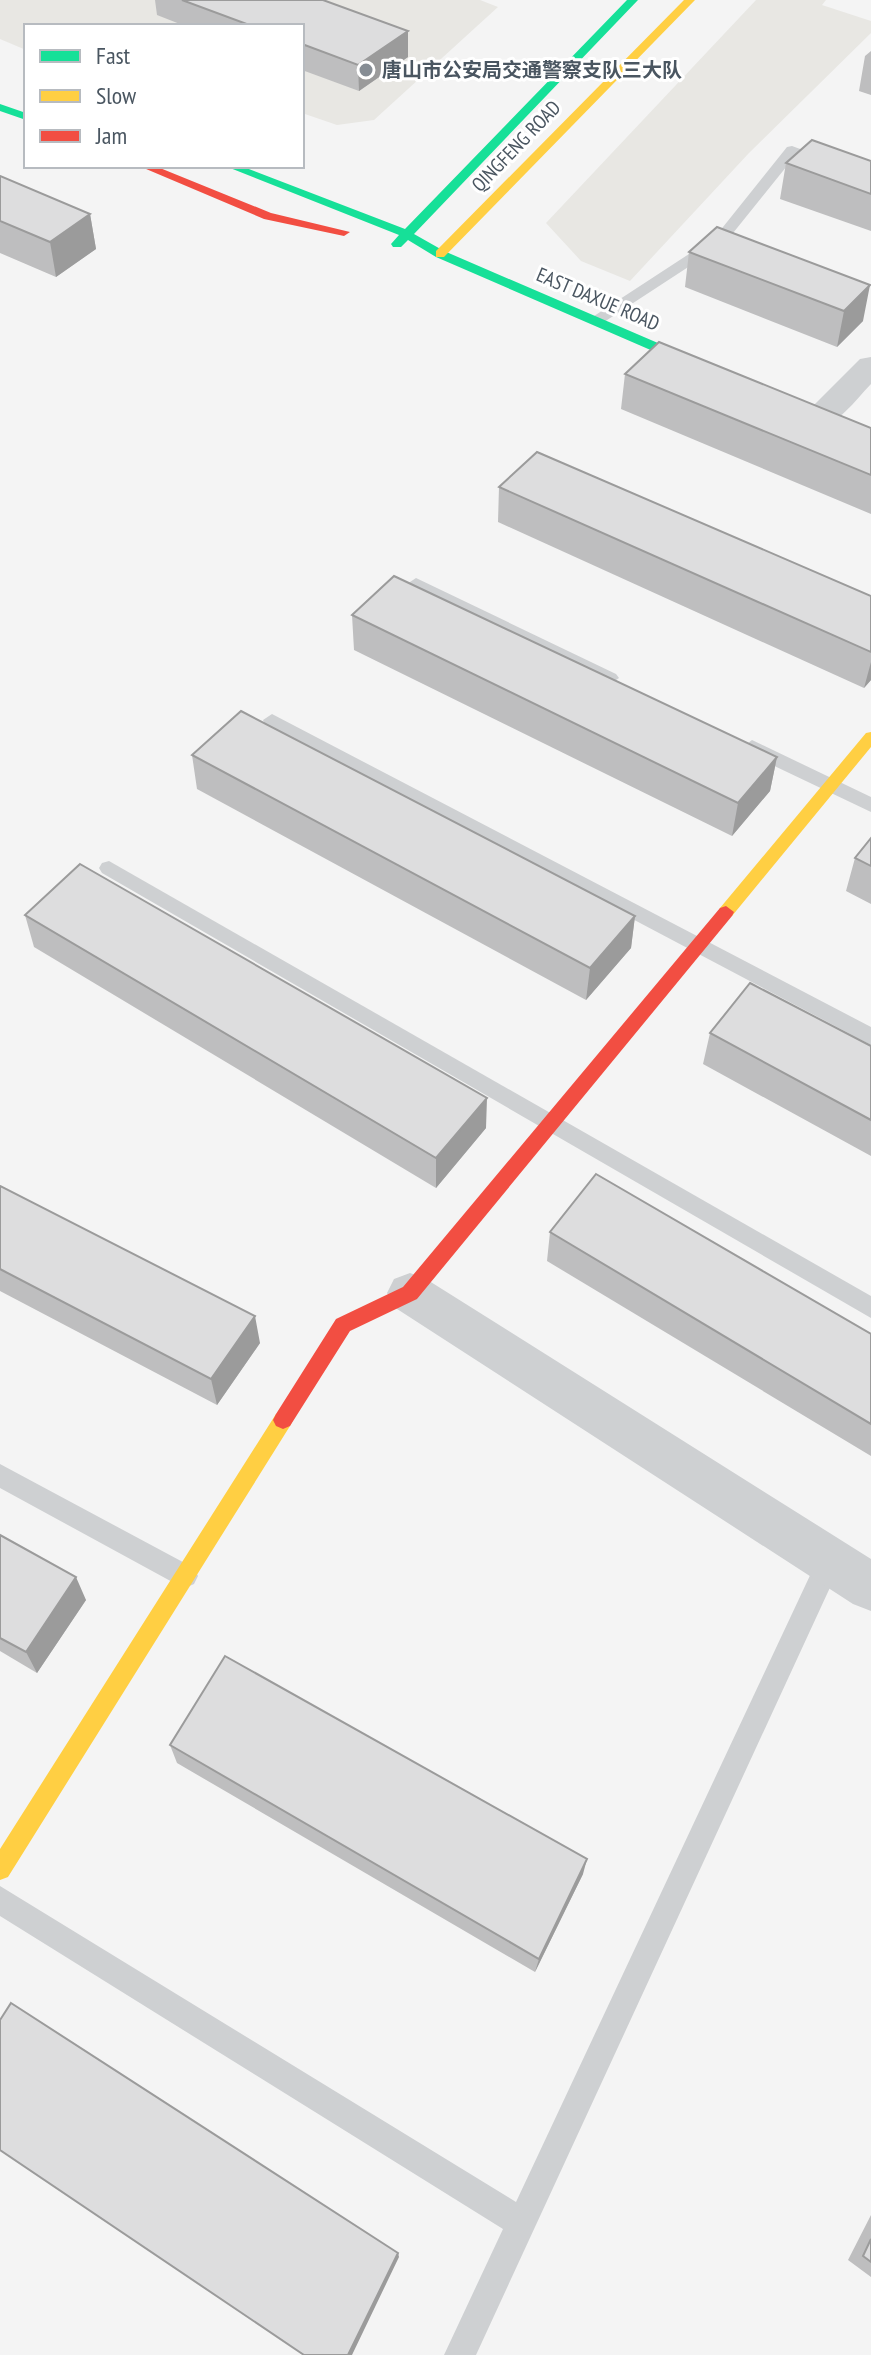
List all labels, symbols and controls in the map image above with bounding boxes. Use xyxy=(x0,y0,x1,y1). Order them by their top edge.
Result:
legend xyxy=(24,24,304,168)
text: Fast xyxy=(96,40,131,71)
place label: 唐山市公安局交通警察支队三大队 xyxy=(382,57,682,83)
marker: 唐山市公安局交通警察支队三大队 xyxy=(357,61,375,79)
text: Slow xyxy=(96,80,137,111)
street label: QINGFENG ROAD xyxy=(466,95,566,197)
text: Jam xyxy=(95,120,127,151)
street label: EAST DAXUE ROAD xyxy=(533,261,663,337)

